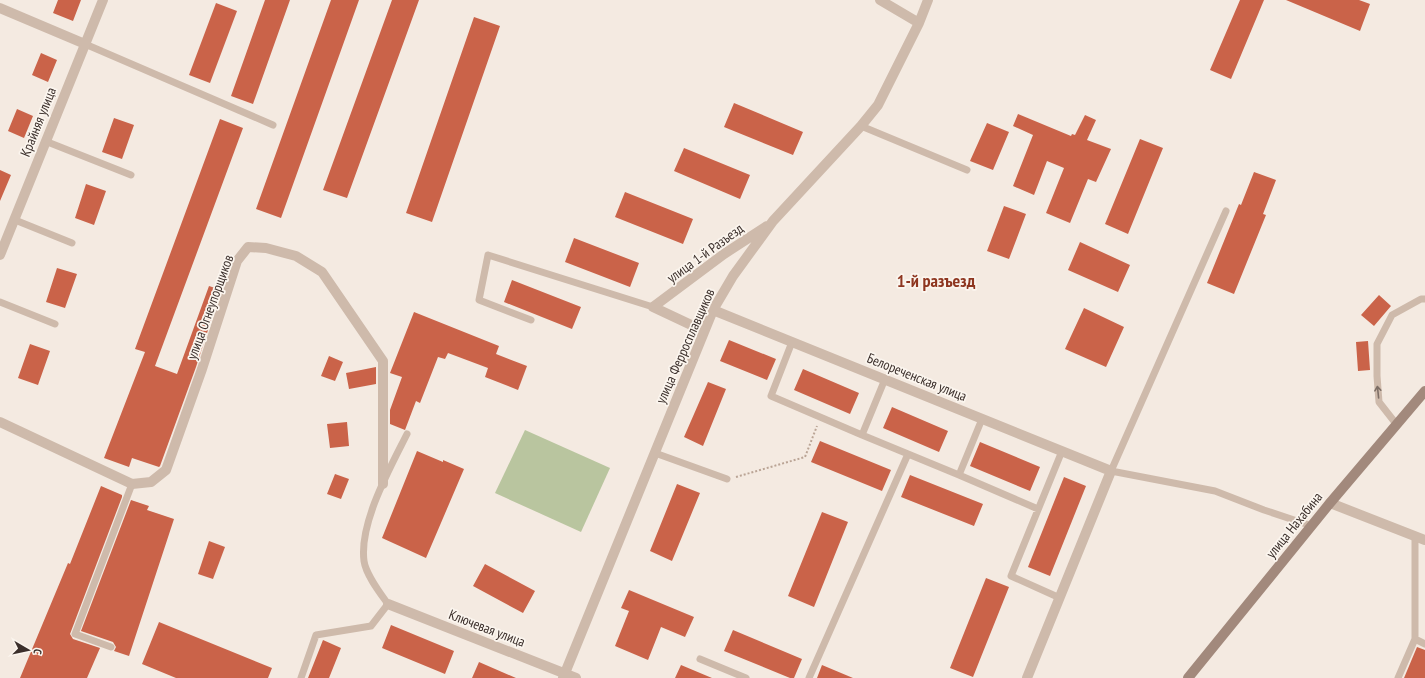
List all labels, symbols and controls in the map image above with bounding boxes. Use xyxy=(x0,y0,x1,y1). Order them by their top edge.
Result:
street label: Крайняя улица xyxy=(16,85,60,159)
street label: улица 1-й Разъезд xyxy=(663,219,747,287)
street label: улица Огнеупорщиков xyxy=(183,252,237,362)
district label: 1-й разъезд xyxy=(897,269,976,292)
street label: улица Ферросплавщиков xyxy=(652,285,719,406)
street label: Белореченская улица xyxy=(865,349,969,405)
one-way arrow xyxy=(1375,386,1382,399)
street label: улица Нахабина xyxy=(1262,488,1326,562)
street label: Ключевая улица xyxy=(446,605,528,651)
north arrow xyxy=(8,630,48,670)
text: С xyxy=(31,648,45,655)

